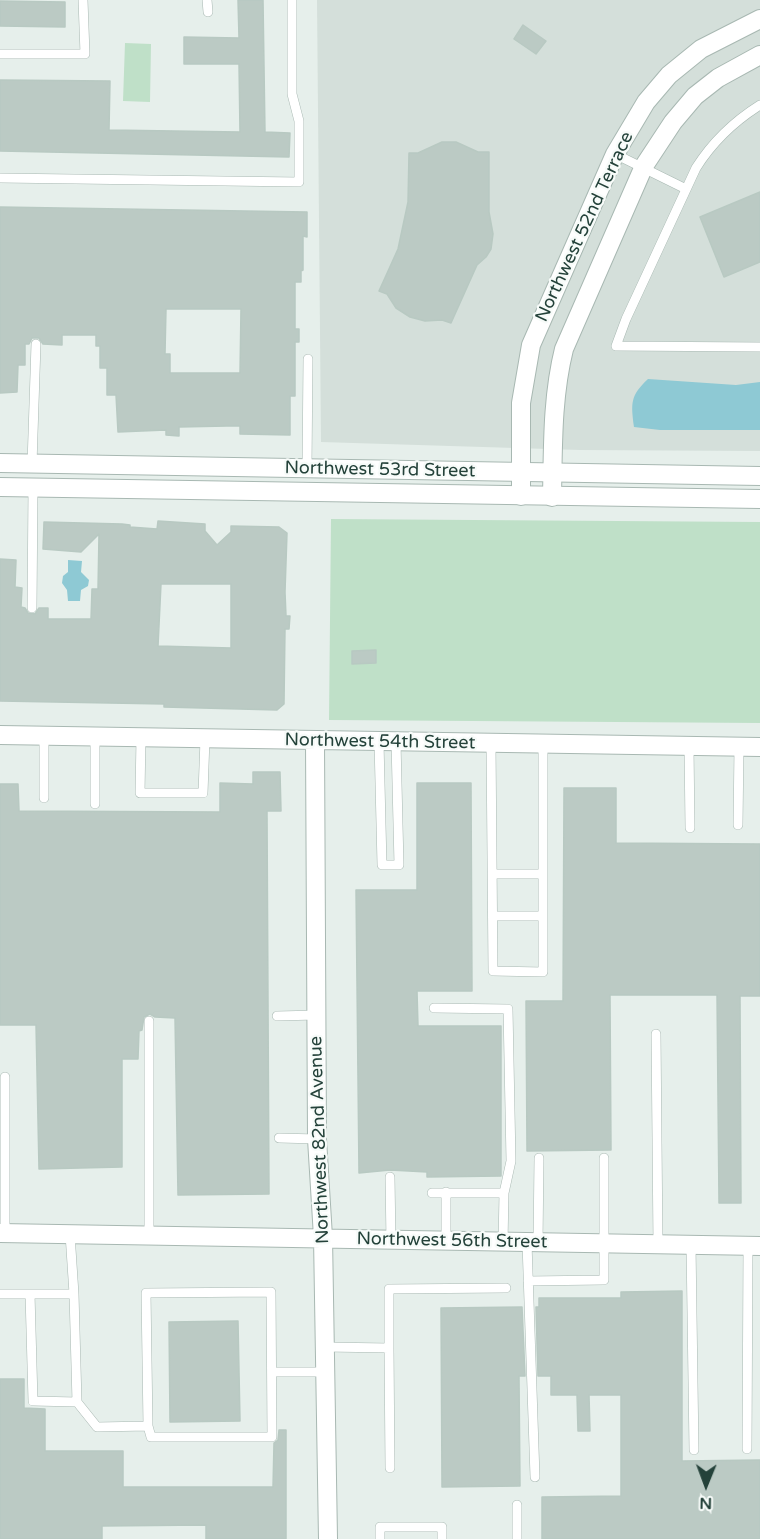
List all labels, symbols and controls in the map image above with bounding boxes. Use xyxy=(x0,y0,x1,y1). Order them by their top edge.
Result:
street label: Northwest 52nd Terrace xyxy=(531,128,639,326)
street label: Northwest 53rd Street xyxy=(284,458,476,482)
street label: Northwest 54th Street xyxy=(284,730,476,754)
street label: Northwest 82nd Avenue xyxy=(306,1036,334,1244)
street label: Northwest 56th Street xyxy=(356,1229,548,1253)
north arrow xyxy=(676,1455,736,1515)
text: N xyxy=(699,1493,712,1513)

